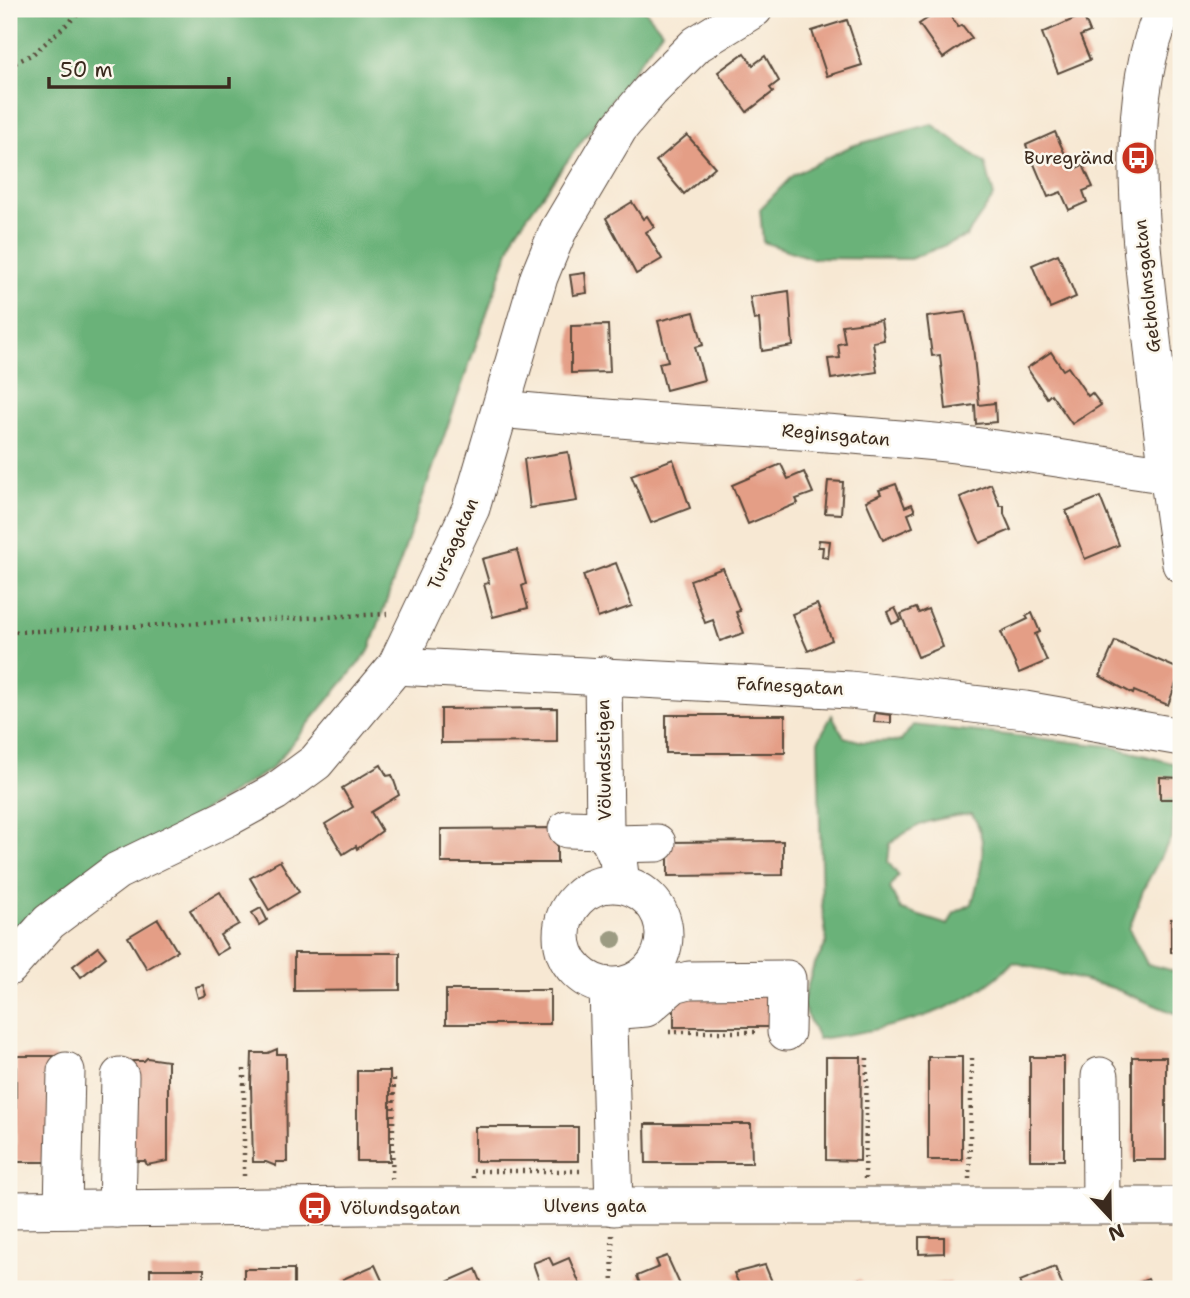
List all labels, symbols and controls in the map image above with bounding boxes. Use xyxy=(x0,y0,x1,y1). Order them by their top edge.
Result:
scale bar xyxy=(49,46,229,90)
text: 50 m xyxy=(60,56,113,84)
bus stop icon: Buregränd xyxy=(1119,139,1157,177)
place label: Buregränd xyxy=(1024,146,1114,170)
street label: Getholmsgatan xyxy=(1128,218,1166,354)
street label: Reginsgatan xyxy=(781,418,891,452)
street label: Tursagatan xyxy=(422,494,484,594)
street label: Fafnesgatan xyxy=(736,671,844,701)
street label: Völundsstigen xyxy=(591,699,617,821)
north arrow xyxy=(1074,1182,1144,1252)
bus stop icon: Völundsgatan xyxy=(296,1189,334,1227)
street label: Ulvens gata xyxy=(543,1194,647,1218)
place label: Völundsgatan xyxy=(340,1196,460,1220)
text: N xyxy=(1105,1218,1128,1247)

